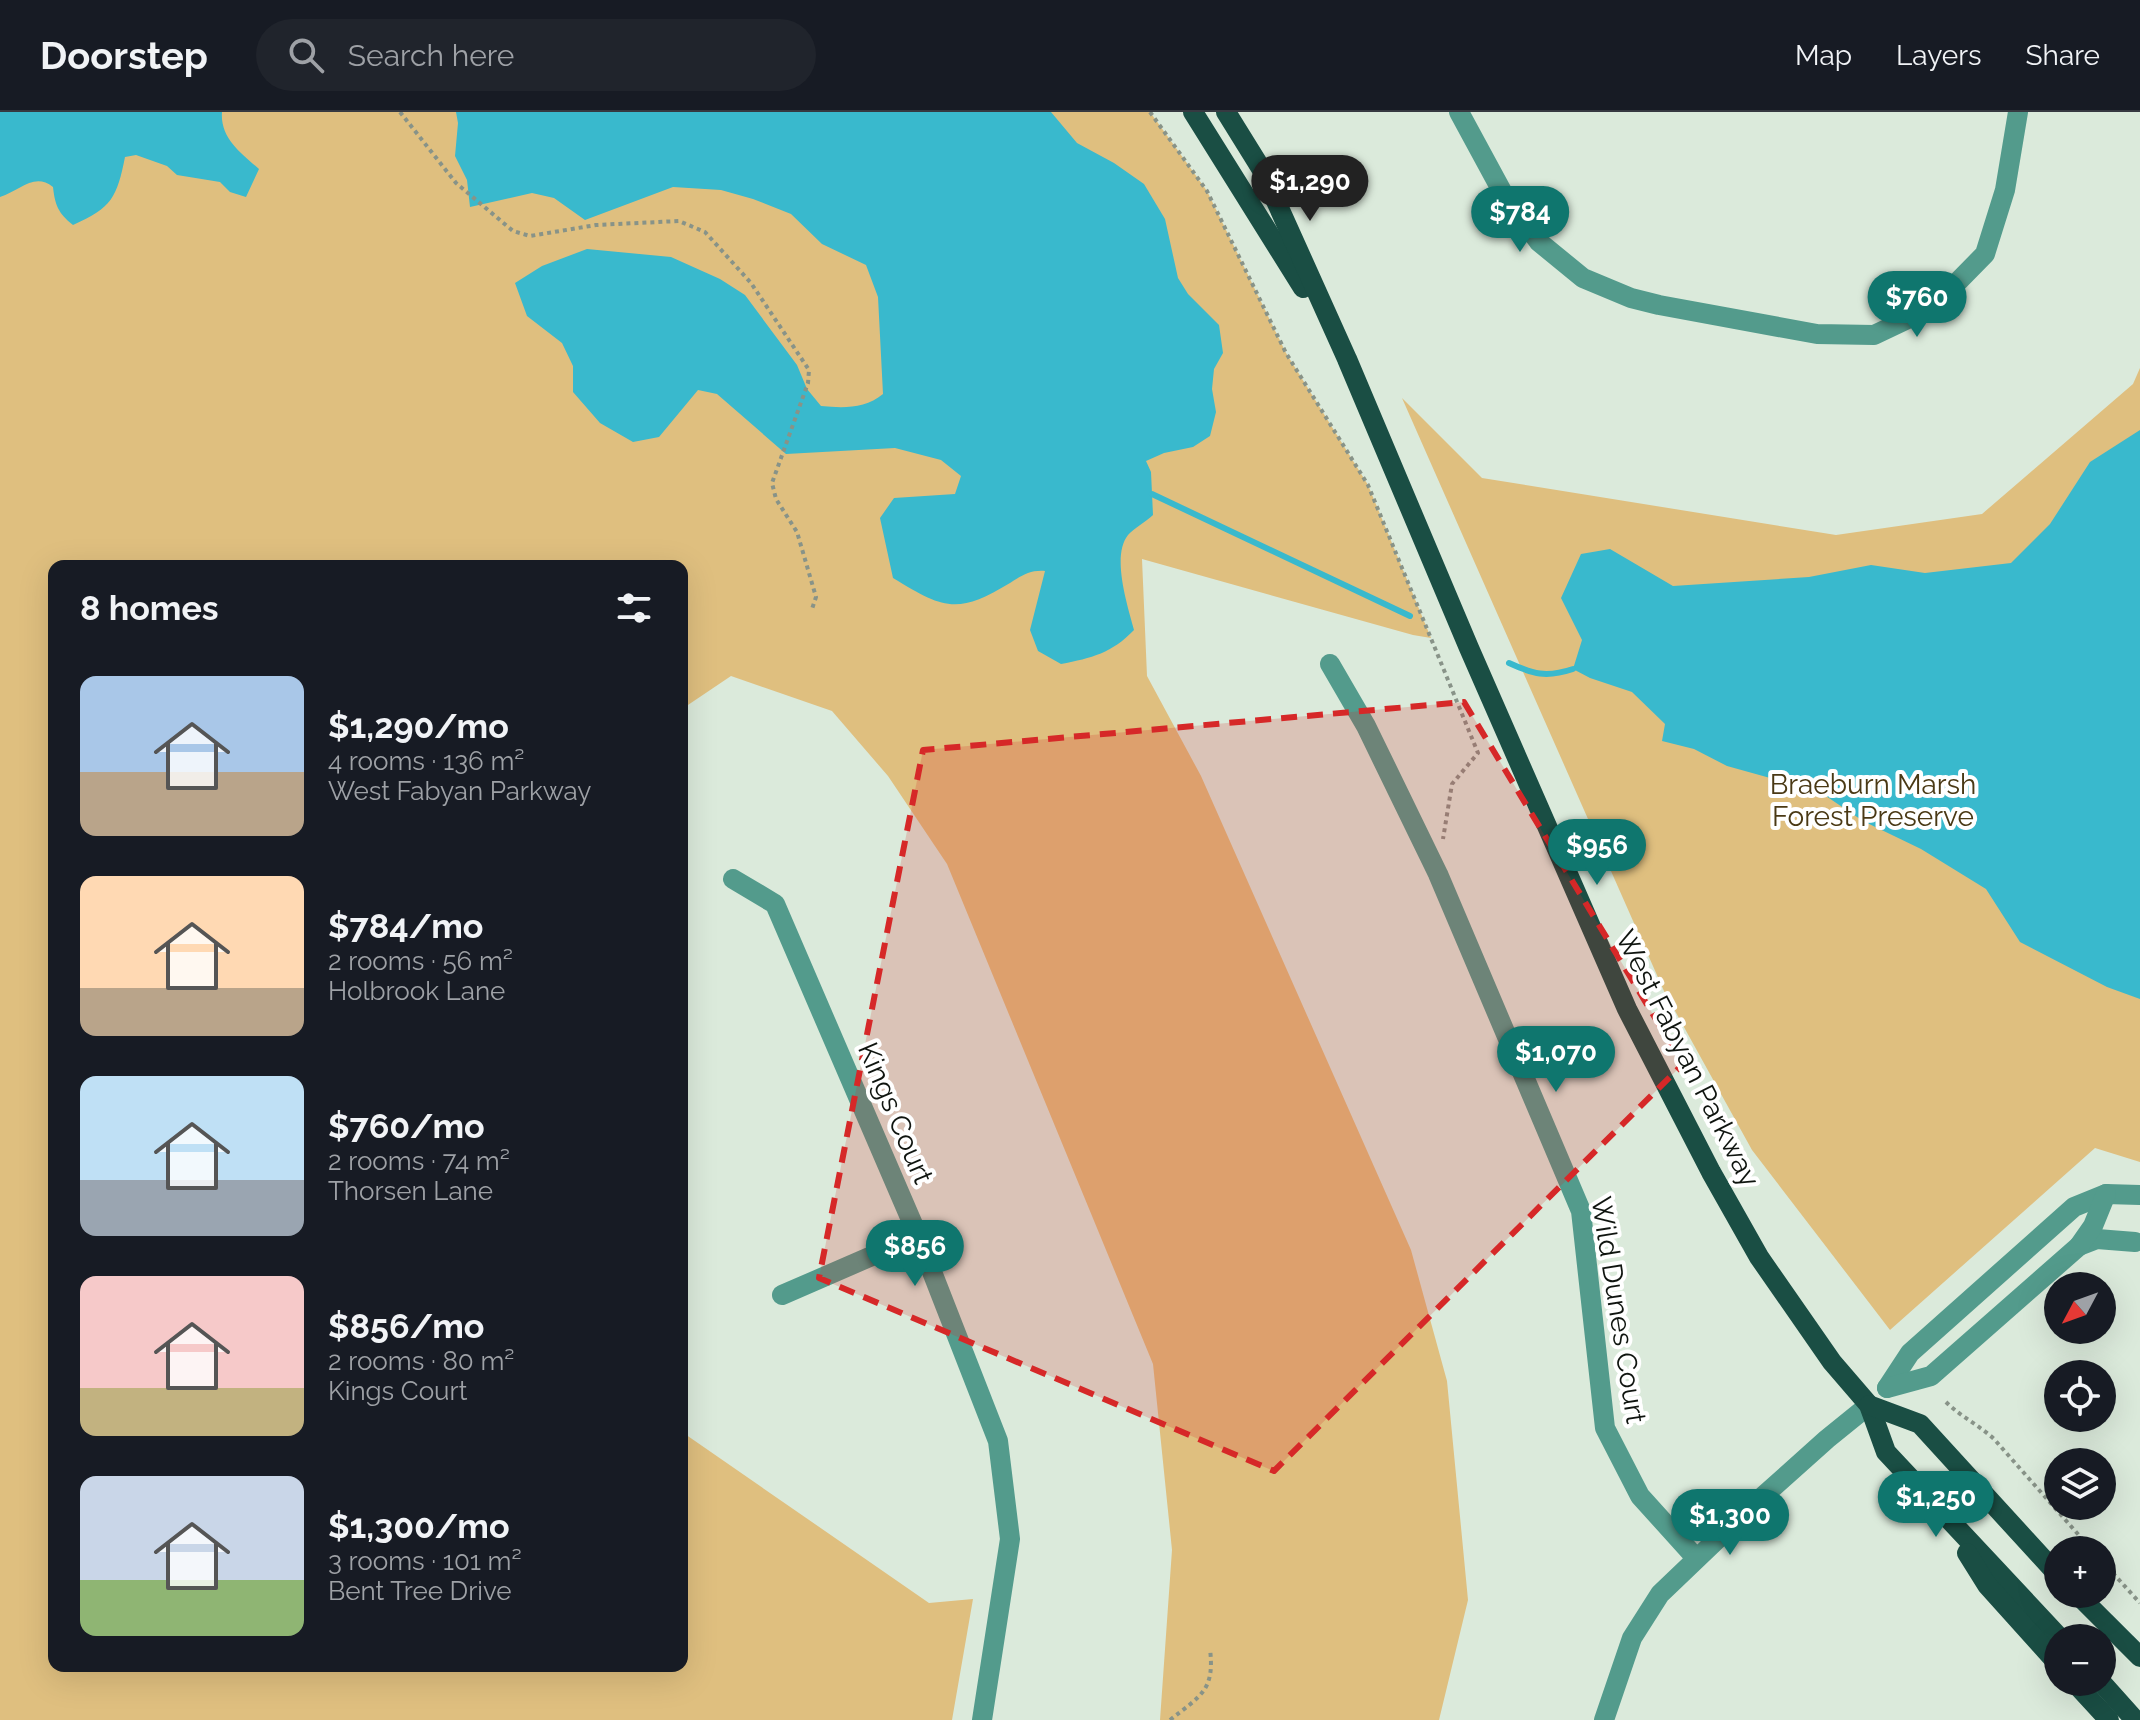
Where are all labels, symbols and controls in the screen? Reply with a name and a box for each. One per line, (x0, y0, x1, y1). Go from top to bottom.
search box (256, 19, 816, 91)
text: Doorstep (40, 33, 208, 78)
icon: search (284, 33, 328, 77)
text: Search here (348, 38, 514, 73)
text: Map (1795, 39, 1852, 72)
text: Layers (1896, 39, 1982, 72)
text: Share (2026, 39, 2100, 72)
pin: $1,290 (1245, 155, 1375, 223)
text: $1,290 (1269, 166, 1351, 196)
pin: $784 (1473, 186, 1567, 254)
text: $784 (1489, 197, 1551, 227)
pin: $760 (1870, 271, 1964, 339)
text: $760 (1886, 282, 1948, 312)
icon: filters (612, 586, 656, 630)
text: 8 homes (80, 588, 219, 628)
text: $1,290/mo (328, 706, 509, 746)
icon: home (144, 708, 240, 804)
text: 4 rooms · 136 m² (328, 746, 524, 776)
park label: Braeburn Marsh Forest Preserve (1770, 768, 1976, 833)
text: West Fabyan Parkway (328, 776, 591, 806)
pin: $956 (1550, 819, 1644, 887)
text: $956 (1566, 830, 1628, 860)
text: $784/mo (328, 906, 483, 946)
icon: home (144, 908, 240, 1004)
street label: West Fabyan Parkway (1608, 924, 1767, 1192)
text: 2 rooms · 56 m² (328, 946, 513, 976)
text: Holbrook Lane (328, 976, 505, 1006)
pin: $1,070 (1491, 1026, 1621, 1094)
text: $1,070 (1515, 1037, 1597, 1067)
street label: Kings Court (851, 1038, 940, 1189)
text: $760/mo (328, 1106, 485, 1146)
icon: home (144, 1108, 240, 1204)
text: 2 rooms · 74 m² (328, 1146, 510, 1176)
text: Thorsen Lane (328, 1176, 493, 1206)
street label: Wild Dunes Court (1584, 1194, 1653, 1427)
pin: $856 (868, 1220, 962, 1288)
text: $856 (884, 1231, 946, 1261)
north arrow (2044, 1272, 2116, 1344)
map controls (2044, 1272, 2116, 1696)
text: $856/mo (328, 1306, 484, 1346)
icon: home (144, 1308, 240, 1404)
text: 2 rooms · 80 m² (328, 1346, 514, 1376)
button: locate (2044, 1360, 2116, 1432)
text: Kings Court (328, 1376, 467, 1406)
button: layers (2044, 1448, 2116, 1520)
pin: $1,250 (1871, 1471, 2001, 1539)
text: $1,250 (1896, 1482, 1976, 1512)
pin: $1,300 (1665, 1489, 1795, 1557)
text: $1,300 (1689, 1500, 1771, 1530)
text: $1,300/mo (328, 1506, 510, 1546)
icon: home (144, 1508, 240, 1604)
button: + (2044, 1536, 2116, 1608)
text: 3 rooms · 101 m² (328, 1546, 522, 1576)
text: Bent Tree Drive (328, 1576, 512, 1606)
button: − (2044, 1624, 2116, 1696)

